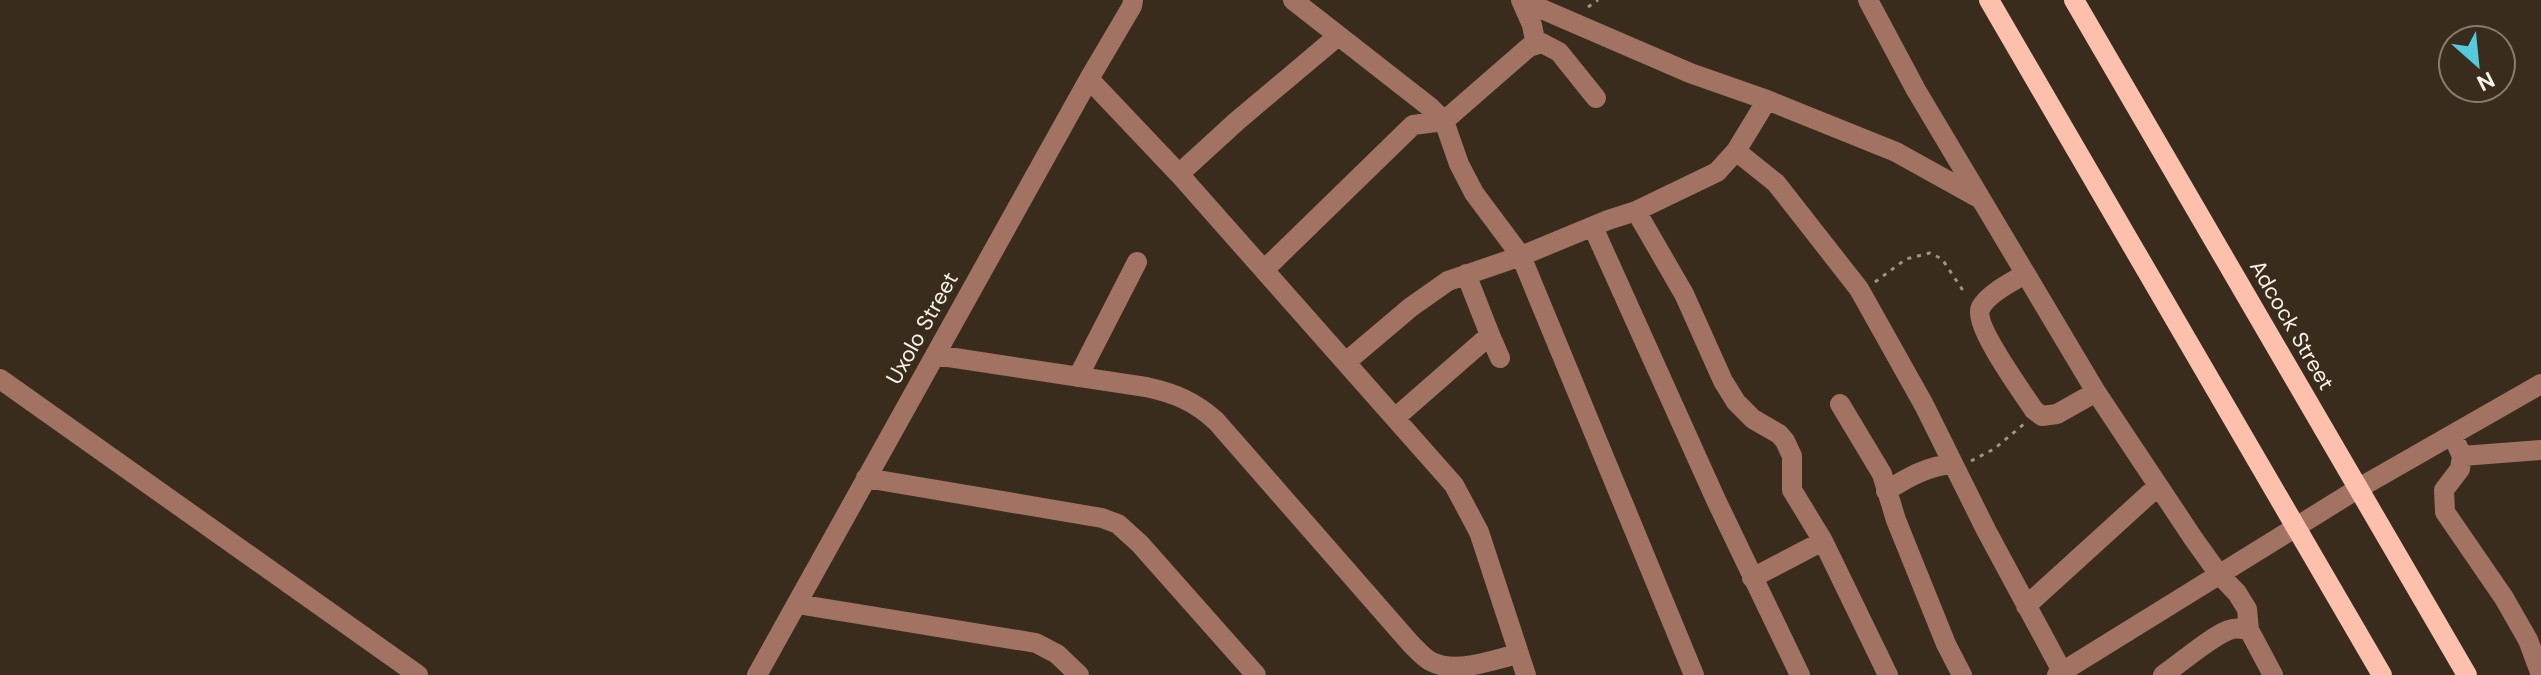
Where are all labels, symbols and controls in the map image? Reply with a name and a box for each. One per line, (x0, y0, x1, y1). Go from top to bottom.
north arrow (2437, 24, 2517, 104)
text: N (2472, 65, 2500, 98)
street label: Adcock Street (2243, 255, 2341, 395)
street label: Uxolo Street (879, 267, 965, 389)

